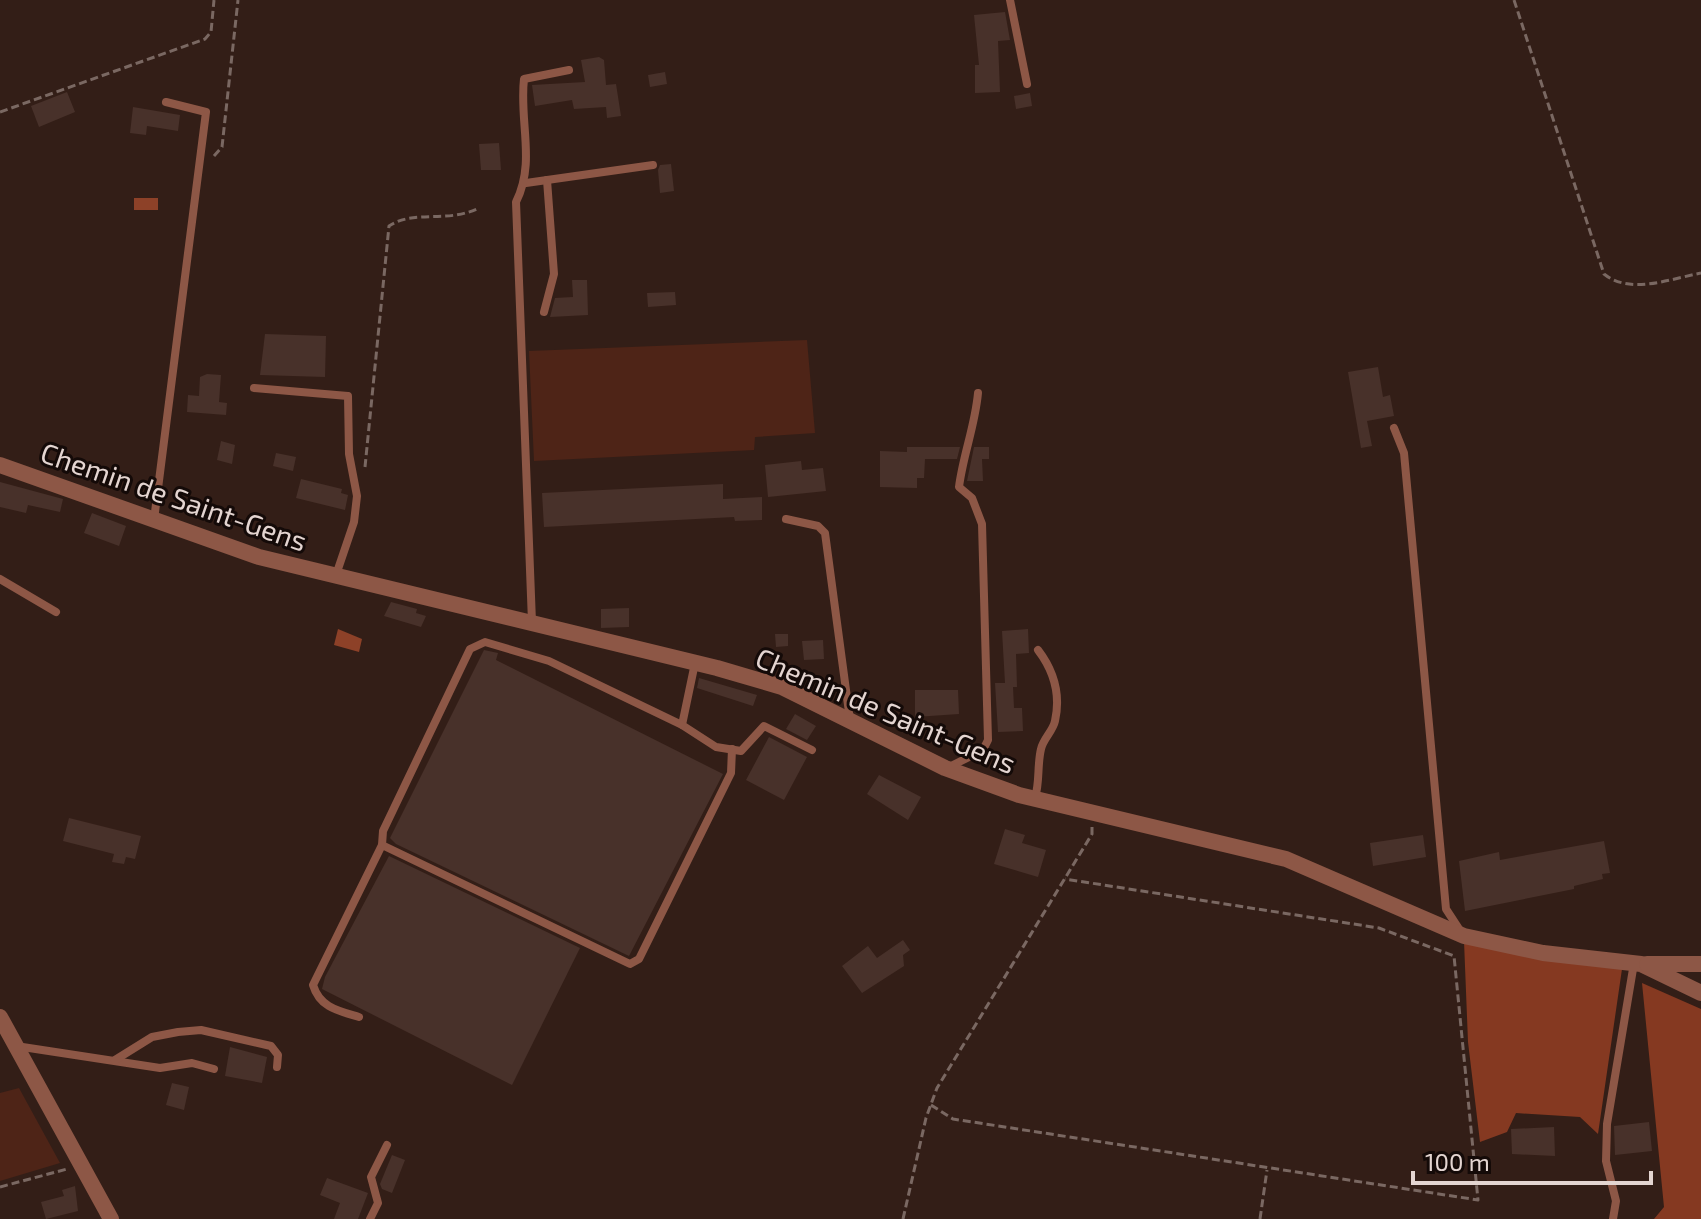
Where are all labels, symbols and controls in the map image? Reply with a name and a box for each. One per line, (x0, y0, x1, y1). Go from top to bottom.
street label: Chemin de Saint-Gens (36, 434, 312, 558)
street label: Chemin de Saint-Gens (751, 640, 1021, 780)
scale bar (1413, 1135, 1651, 1185)
text: 100 m (1425, 1147, 1490, 1176)

